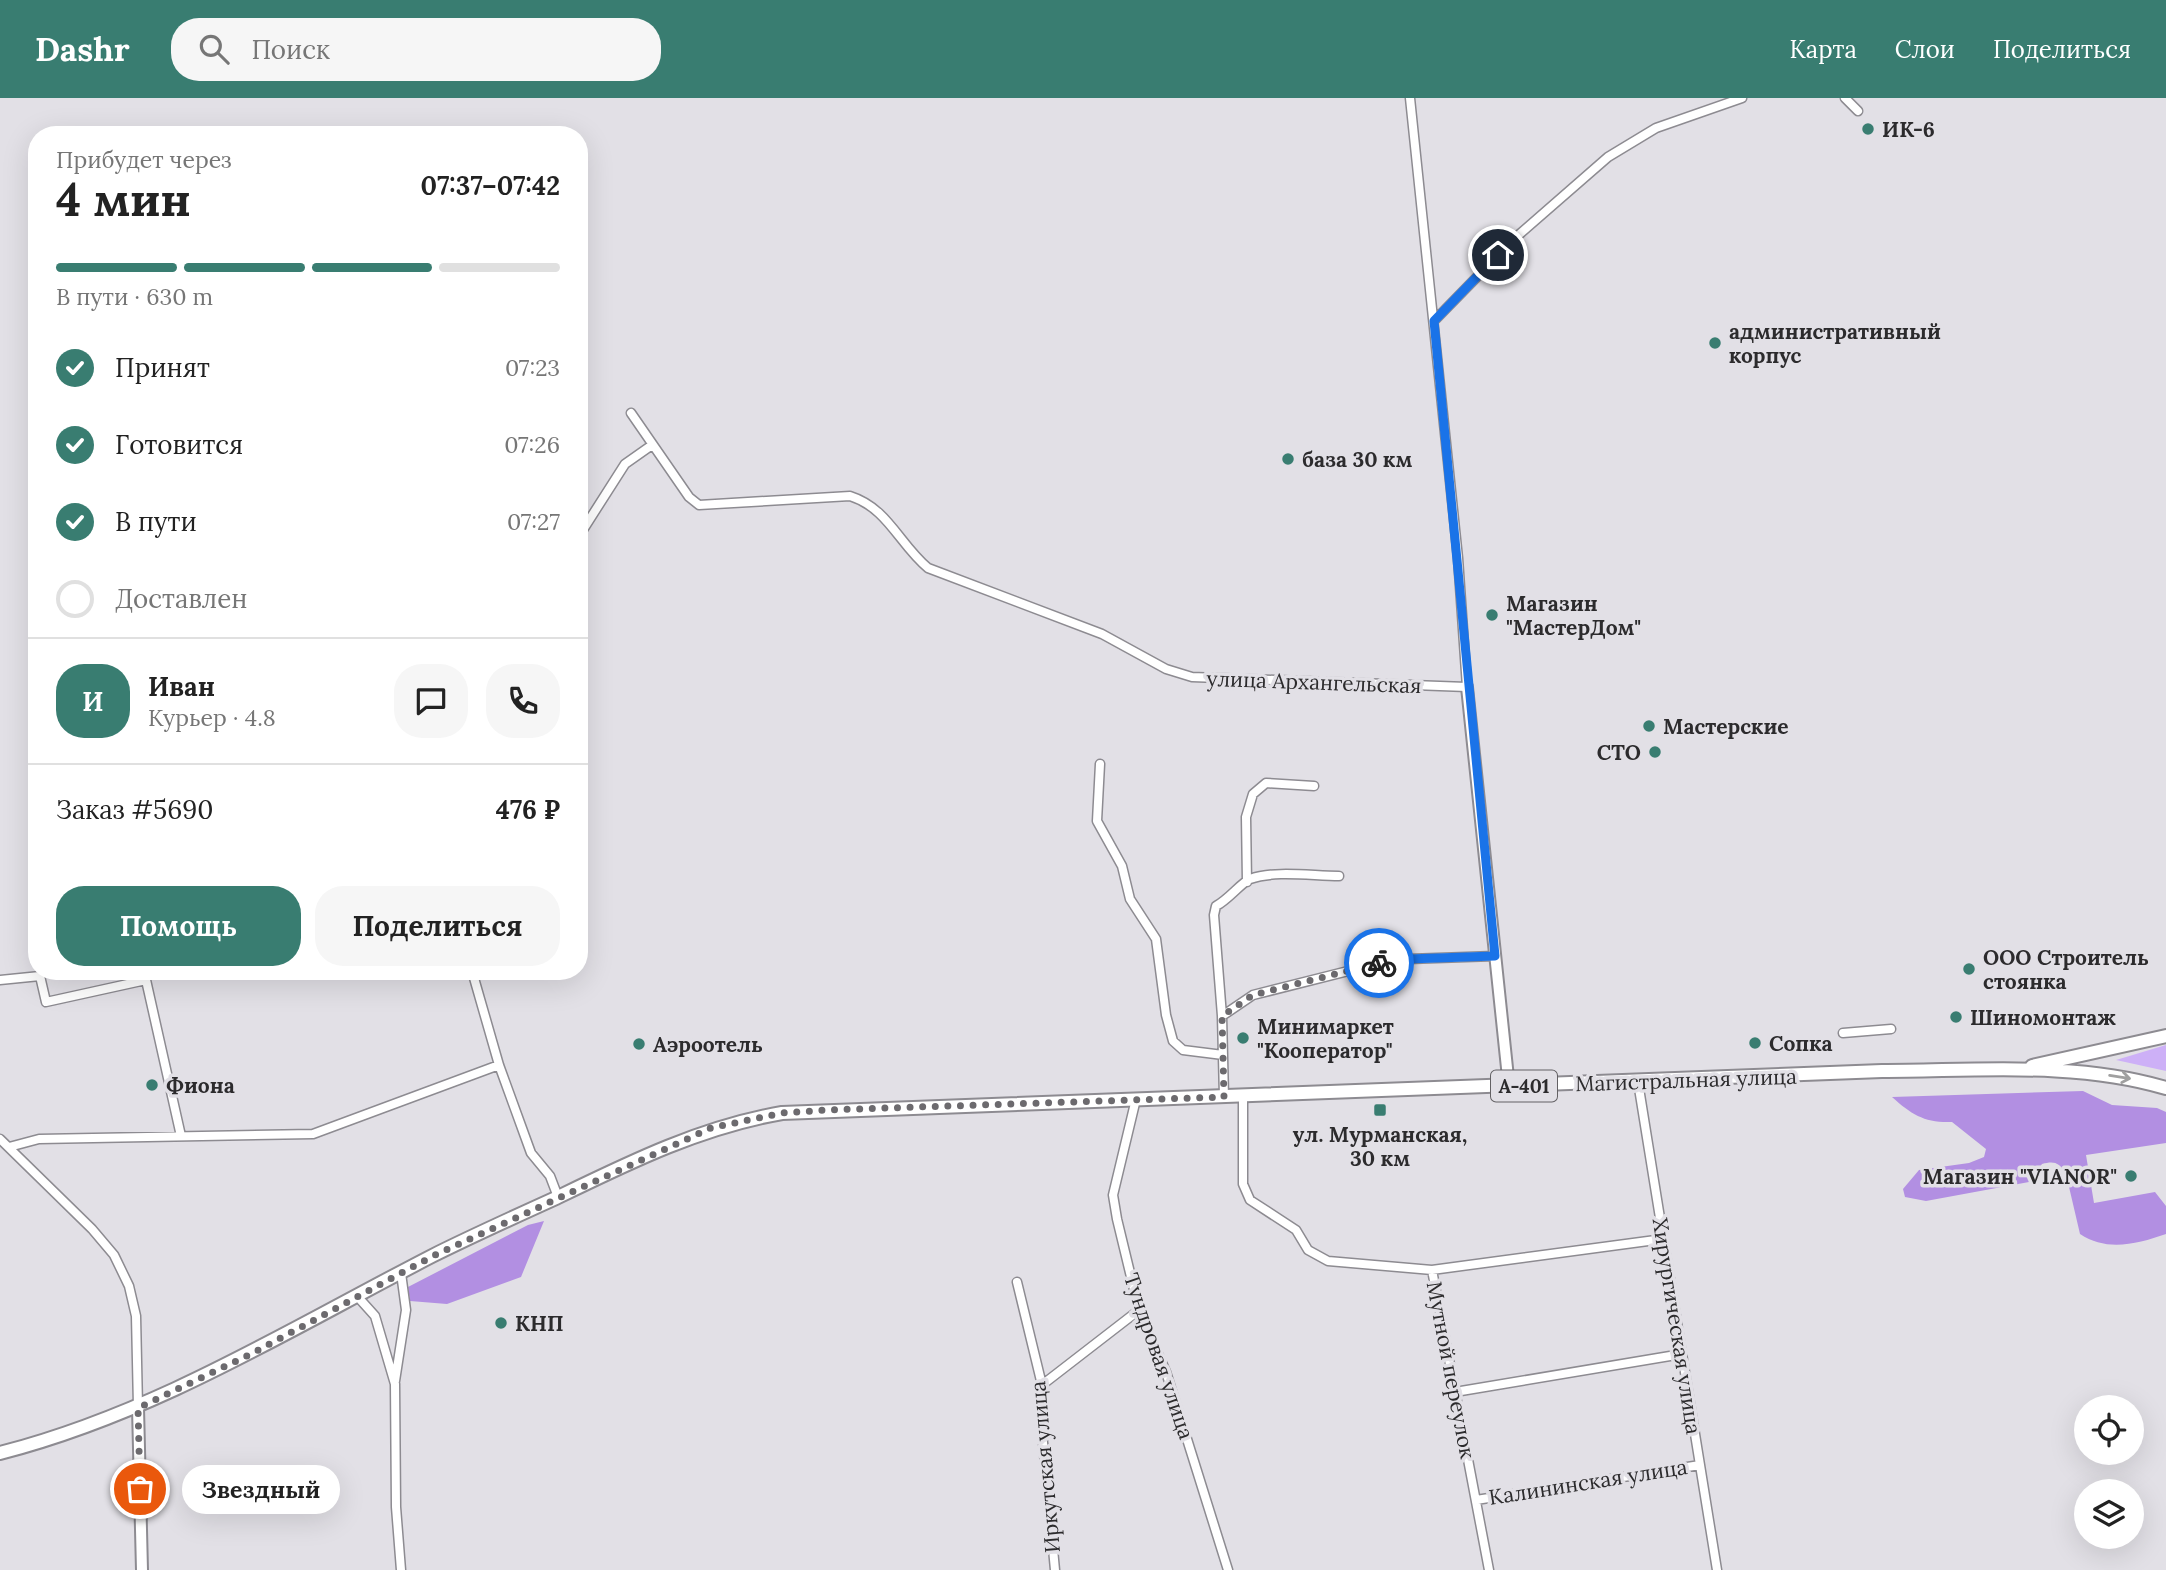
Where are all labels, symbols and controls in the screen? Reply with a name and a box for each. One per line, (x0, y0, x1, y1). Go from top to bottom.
search box (171, 18, 661, 81)
text: Dashr (35, 28, 129, 70)
icon: search (195, 30, 233, 68)
text: Поиск (251, 33, 330, 66)
text: Карта (1789, 34, 1857, 65)
text: Слои (1895, 34, 1955, 65)
text: Поделиться (1993, 34, 2131, 65)
place label: ИК-6 (1882, 116, 1935, 143)
marker: ИК-6 (1860, 121, 1876, 137)
text: Прибудет через (56, 145, 232, 174)
text: 07:37–07:42 (421, 169, 560, 202)
text: 4 мин (56, 170, 191, 229)
pin (1468, 225, 1528, 285)
icon: home (1479, 236, 1517, 274)
text: В пути · 630 m (56, 282, 213, 311)
place label: административный корпус (1729, 318, 1941, 369)
marker: административный корпус (1707, 335, 1723, 351)
icon: check (56, 349, 94, 387)
text: Принят (115, 351, 210, 384)
text: 07:23 (505, 353, 560, 382)
icon: check (56, 426, 94, 464)
text: Готовится (115, 428, 243, 461)
text: 07:26 (504, 430, 560, 459)
place label: база 30 км (1302, 446, 1413, 473)
marker: база 30 км (1280, 451, 1296, 467)
icon: check (56, 503, 94, 541)
text: В пути (115, 505, 197, 538)
text: 07:27 (507, 507, 560, 536)
text: Доставлен (115, 582, 248, 615)
place label: Магазин "МастерДом" (1506, 590, 1641, 641)
marker: Магазин "МастерДом" (1484, 607, 1500, 623)
button: chat (394, 664, 468, 738)
button: phone (486, 664, 560, 738)
street label: улица Архангельская (1206, 665, 1422, 699)
text: Иван (148, 670, 215, 703)
text: И (82, 685, 104, 718)
text: Курьер · 4.8 (148, 703, 276, 732)
place label: Мастерские (1663, 713, 1789, 740)
marker: Мастерские (1641, 718, 1657, 734)
place label: СТО (1597, 739, 1641, 766)
marker: СТО (1647, 744, 1663, 760)
text: Заказ #5690 (56, 793, 213, 826)
text: 476 ₽ (496, 793, 560, 826)
button: Помощь (56, 886, 301, 966)
button: Поделиться (315, 886, 560, 966)
courier (1344, 928, 1414, 998)
icon: bike (1360, 944, 1398, 982)
place label: ООО Строитель стоянка (1983, 944, 2149, 995)
marker: ООО Строитель стоянка (1961, 961, 1977, 977)
place label: Шиномонтаж (1970, 1004, 2116, 1031)
marker: Шиномонтаж (1948, 1009, 1964, 1025)
place label: Минимаркет "Кооператор" (1257, 1013, 1394, 1064)
marker: Минимаркет "Кооператор" (1235, 1030, 1251, 1046)
place label: Сопка (1769, 1030, 1833, 1057)
place label: Аэроотель (653, 1031, 763, 1058)
marker: Сопка (1747, 1035, 1763, 1051)
marker: Аэроотель (631, 1036, 647, 1052)
street label: Магистральная улица (1575, 1063, 1797, 1097)
road number: А-401 (1491, 1070, 1557, 1102)
one-way arrow (2108, 1071, 2131, 1084)
place label: Фиона (166, 1072, 235, 1099)
marker: Фиона (144, 1077, 160, 1093)
marker: ул. Мурманская, 30 км (1372, 1102, 1388, 1118)
place label: ул. Мурманская, 30 км (1293, 1121, 1467, 1172)
place label: Магазин "VIANOR" (1923, 1163, 2117, 1190)
marker: Магазин "VIANOR" (2123, 1168, 2139, 1184)
street label: Хирургическая улица (1647, 1216, 1707, 1436)
street label: Тундровая улица (1118, 1269, 1200, 1443)
street label: Мутной переулок (1421, 1279, 1482, 1462)
place label: КНП (515, 1310, 564, 1337)
marker: КНП (493, 1315, 509, 1331)
street label: Иркутская улица (1024, 1380, 1066, 1554)
map controls (2074, 1395, 2144, 1549)
button: locate (2074, 1395, 2144, 1465)
street label: Калининская улица (1487, 1453, 1689, 1511)
pin (110, 1459, 170, 1519)
callout: Звездный (182, 1464, 340, 1514)
icon: bag (121, 1470, 159, 1508)
text: Звездный (202, 1475, 320, 1504)
button: layers (2074, 1479, 2144, 1549)

